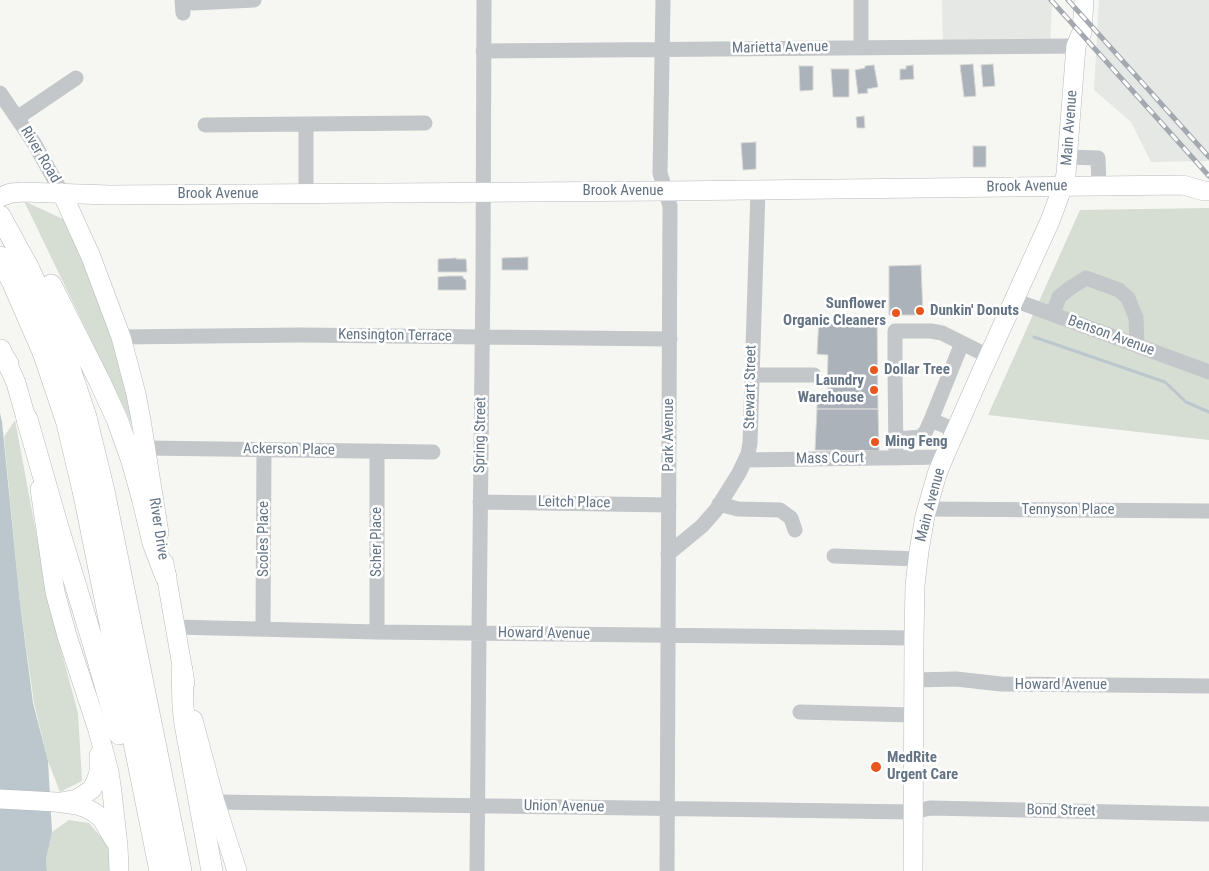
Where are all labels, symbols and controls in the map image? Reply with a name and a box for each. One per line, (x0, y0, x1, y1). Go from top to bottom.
street label: Marietta Avenue (732, 38, 828, 58)
street label: Main Avenue (1058, 90, 1082, 166)
street label: River Road (16, 123, 64, 187)
street label: Brook Avenue (986, 177, 1068, 197)
street label: Brook Avenue (582, 182, 664, 200)
street label: Brook Avenue (177, 185, 259, 203)
place label: Sunflower Organic Cleaners (783, 295, 886, 330)
place label: Dunkin' Donuts (930, 302, 1019, 320)
marker: Dunkin' Donuts (914, 305, 926, 317)
marker: Sunflower Organic Cleaners (890, 307, 902, 319)
street label: Benson Avenue (1065, 312, 1157, 360)
street label: Kensington Terrace (338, 326, 452, 346)
street label: Stewart Street (741, 345, 761, 429)
place label: Dollar Tree (884, 361, 950, 379)
marker: Dollar Tree (868, 364, 880, 376)
place label: Laundry Warehouse (798, 372, 864, 407)
marker: Laundry Warehouse (868, 384, 880, 396)
street label: Spring Street (471, 397, 491, 473)
street label: Park Avenue (660, 398, 678, 472)
place label: Ming Feng (885, 433, 948, 451)
marker: Ming Feng (869, 436, 881, 448)
street label: Ackerson Place (243, 440, 335, 460)
street label: Mass Court (796, 449, 864, 469)
street label: Main Avenue (912, 466, 950, 544)
street label: Leitch Place (538, 493, 610, 513)
street label: River Drive (144, 497, 172, 561)
street label: Scoles Place (255, 501, 273, 577)
street label: Tennyson Place (1022, 501, 1114, 519)
street label: Scher Place (368, 507, 386, 577)
street label: Howard Avenue (498, 624, 590, 644)
street label: Howard Avenue (1015, 676, 1107, 694)
place label: MedRite Urgent Care (887, 749, 958, 784)
marker: MedRite Urgent Care (869, 760, 883, 774)
street label: Union Avenue (524, 797, 604, 817)
street label: Bond Street (1026, 801, 1096, 821)

